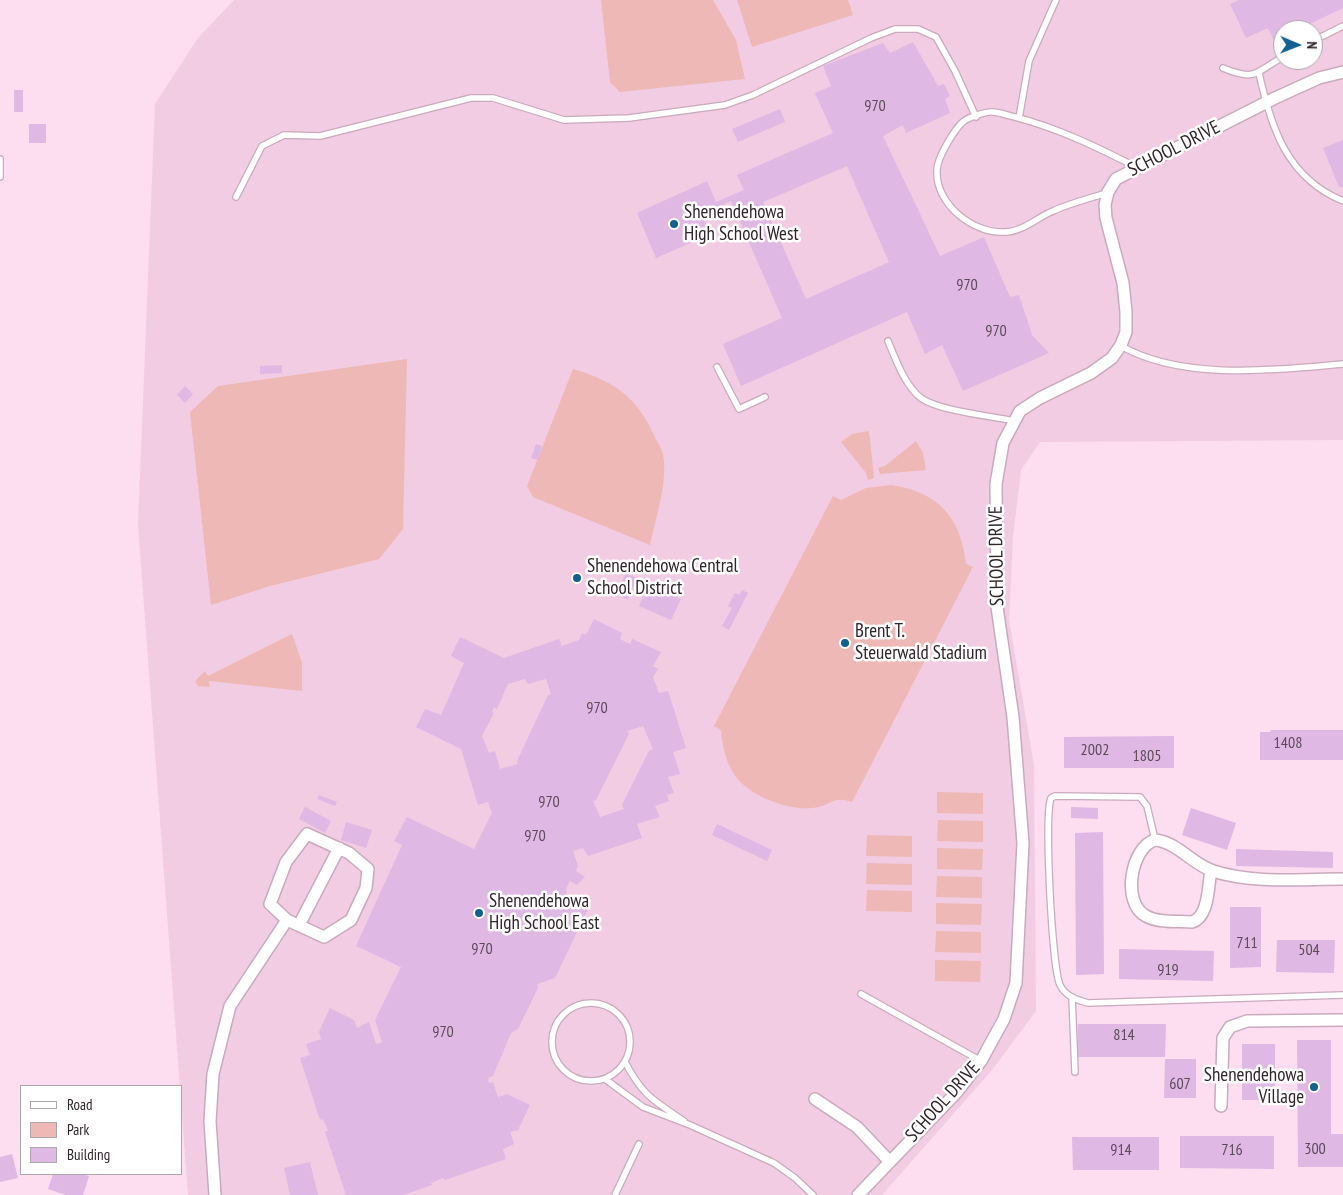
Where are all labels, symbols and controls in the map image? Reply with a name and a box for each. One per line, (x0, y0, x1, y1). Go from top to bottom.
north arrow (1273, 20, 1323, 70)
text: N (1303, 41, 1321, 49)
house number: 970 (864, 96, 886, 116)
street label: SCHOOL DRIVE (1124, 116, 1224, 182)
place label: Shenendehowa High School West (684, 202, 799, 246)
marker: Shenendehowa High School West (668, 218, 680, 230)
house number: 970 (956, 275, 978, 295)
house number: 970 (985, 321, 1007, 341)
street label: SCHOOL DRIVE (985, 506, 1009, 606)
place label: Shenendehowa Central School District (587, 556, 738, 600)
marker: Shenendehowa Central School District (571, 572, 583, 584)
place label: Brent T. Steuerwald Stadium (855, 621, 987, 665)
marker: Brent T. Steuerwald Stadium (839, 637, 851, 649)
house number: 970 (586, 698, 608, 718)
house number: 1408 (1274, 733, 1302, 753)
house number: 2002 (1081, 740, 1109, 760)
house number: 1805 (1133, 746, 1161, 766)
house number: 970 (538, 792, 560, 812)
house number: 970 (524, 826, 546, 846)
place label: Shenendehowa High School East (489, 891, 599, 935)
marker: Shenendehowa High School East (473, 907, 485, 919)
house number: 711 (1236, 933, 1258, 953)
house number: 970 (471, 939, 493, 959)
house number: 504 (1298, 940, 1320, 960)
house number: 919 (1157, 960, 1179, 980)
house number: 970 (432, 1022, 454, 1042)
house number: 814 (1113, 1025, 1135, 1045)
street label: SCHOOL DRIVE (901, 1057, 985, 1147)
place label: Shenendehowa Village (1204, 1065, 1304, 1109)
house number: 607 (1169, 1074, 1191, 1094)
marker: Shenendehowa Village (1308, 1081, 1320, 1093)
legend (20, 1085, 182, 1175)
text: Road (67, 1095, 93, 1114)
text: Park (67, 1120, 89, 1139)
house number: 300 (1304, 1139, 1326, 1159)
house number: 914 (1110, 1140, 1132, 1160)
house number: 716 (1221, 1140, 1243, 1160)
text: Building (67, 1145, 110, 1164)

